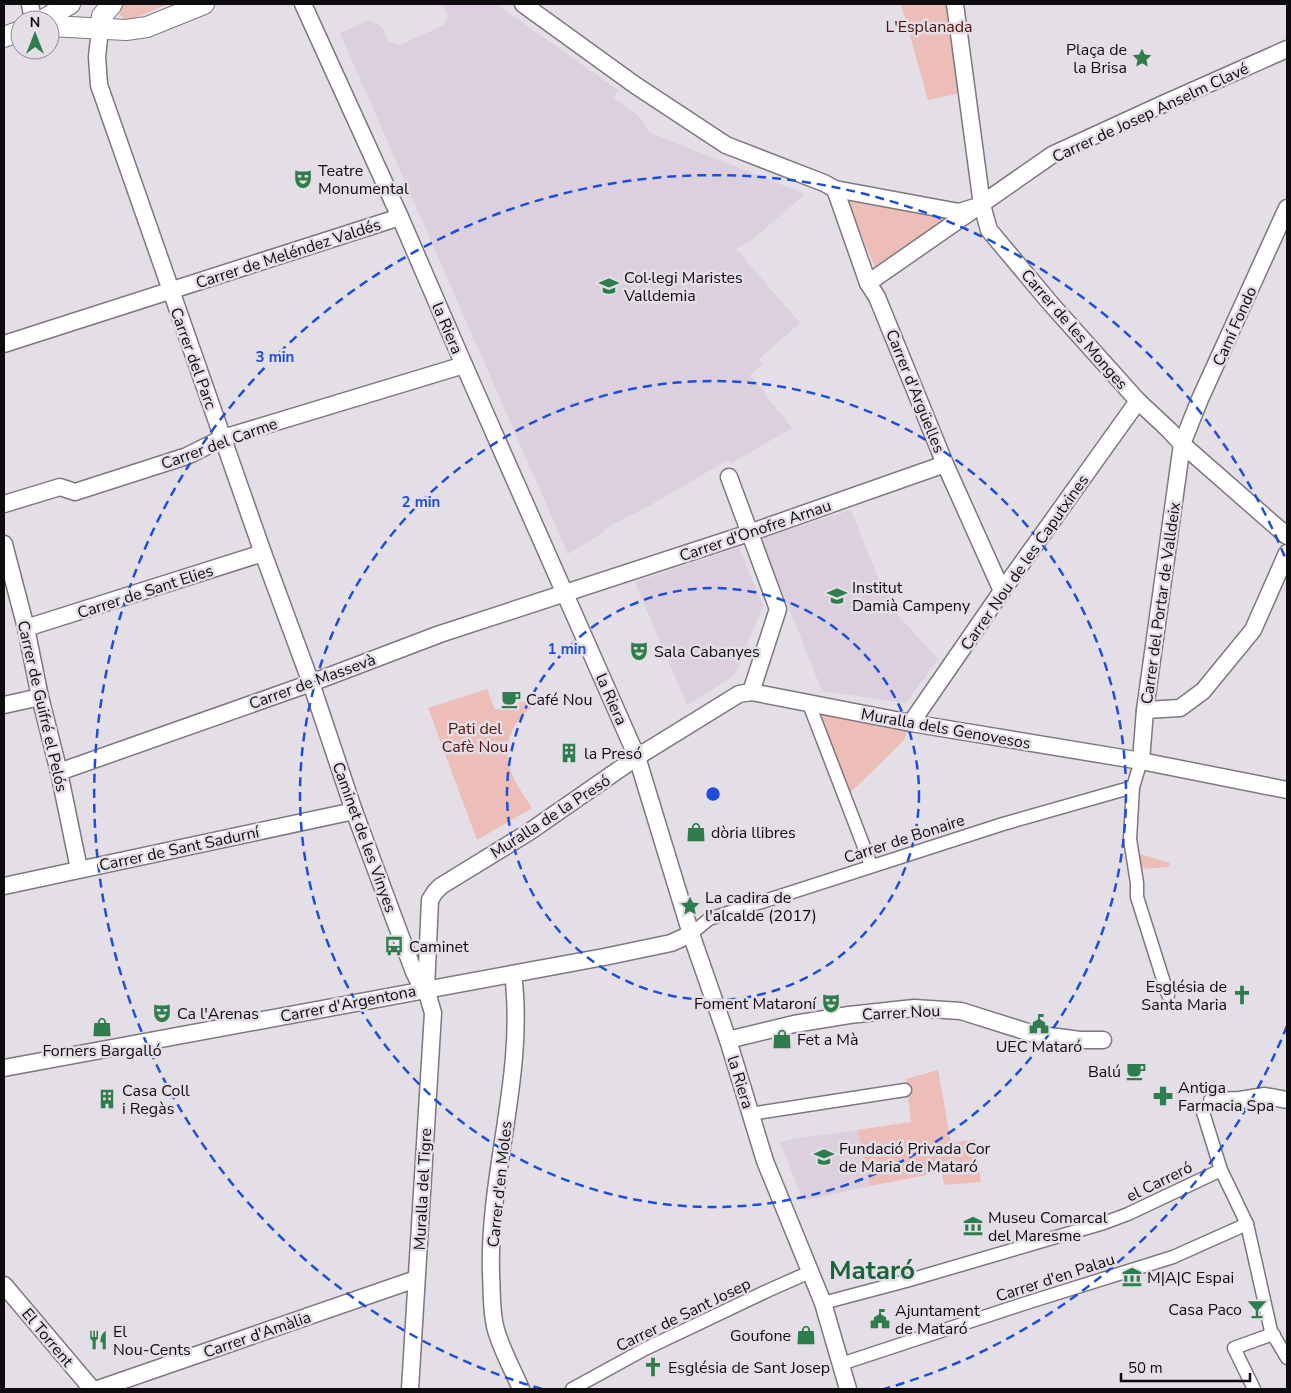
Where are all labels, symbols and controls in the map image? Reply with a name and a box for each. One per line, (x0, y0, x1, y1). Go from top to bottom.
north arrow (10, 10, 60, 60)
text: N (30, 13, 40, 32)
park label: L'Esplanada (885, 16, 973, 38)
place label: Plaça de la Brisa (1066, 39, 1127, 79)
place icon: Plaça de la Brisa (1131, 47, 1153, 69)
street label: Carrer de Josep Anselm Clavé (1049, 58, 1252, 168)
place label: Teatre Monumental (318, 160, 409, 200)
theatre icon: Teatre Monumental (292, 168, 314, 190)
street label: Carrer de Meléndez Valdés (193, 214, 384, 294)
street label: Carrer de les Monges (1016, 265, 1133, 395)
place label: Col·legi Maristes Valldemia (623, 267, 743, 307)
school or university icon: Col·legi Maristes Valldemia (598, 275, 620, 297)
street label: Camí Fondo (1208, 283, 1262, 370)
street label: la Riera (426, 299, 468, 358)
street label: Carrer del Parc (164, 304, 222, 413)
street label: Carrer d'Argüelles (880, 326, 950, 456)
text: 3 min (256, 347, 294, 367)
street label: Carrer del Carme (158, 413, 281, 475)
street label: Carrer Nou de les Caputxines (956, 470, 1094, 655)
text: 2 min (402, 492, 440, 512)
street label: Carrer d'Onofre Arnau (676, 495, 834, 567)
street label: Carrer del Portar de Valldeix (1136, 500, 1186, 706)
street label: Carrer de Sant Elies (75, 560, 216, 624)
place label: Institut Damià Campeny (852, 577, 971, 617)
school or university icon: Institut Damià Campeny (826, 585, 848, 607)
street label: Carrer de Guifré el Pelós (12, 618, 72, 794)
text: 1 min (548, 639, 586, 659)
theatre icon: Sala Cabanyes (628, 640, 650, 662)
place label: Sala Cabanyes (654, 641, 760, 663)
street label: Carrer de Massevà (246, 649, 379, 715)
street label: la Riera (590, 670, 632, 729)
cafe icon: Café Nou (500, 688, 522, 710)
place label: Café Nou (526, 689, 592, 711)
street label: Muralla dels Genovesos (859, 703, 1032, 755)
park label: Pati del Cafè Nou (442, 718, 508, 758)
building icon: la Presó (558, 742, 580, 764)
place label: la Presó (584, 743, 642, 765)
street label: Caminet de les Vinyes (327, 759, 402, 916)
street label: Muralla de la Presó (486, 770, 615, 864)
centre of rings (704, 785, 722, 803)
street label: Carrer de Bonaire (841, 809, 968, 869)
street label: Carrer de Sant Sadurní (97, 821, 262, 877)
shop icon: dòria llibres (685, 821, 707, 843)
place label: dòria llibres (711, 822, 796, 844)
place label: La cadira de l'alcalde (2017) (705, 887, 817, 927)
place icon: La cadira de l'alcalde (2017) (679, 895, 701, 917)
bus stop icon: Caminet (383, 935, 405, 957)
place label: Caminet (409, 936, 469, 958)
place label: Església de Santa Maria (1141, 976, 1227, 1016)
street label: Carrer d'Argentona (278, 980, 418, 1028)
church icon: Església de Santa Maria (1231, 984, 1253, 1006)
theatre icon: Foment Mataroní (820, 992, 842, 1014)
place label: Foment Mataroní (694, 993, 817, 1015)
street label: Carrer Nou (861, 1000, 941, 1026)
theatre icon: Ca l'Arenas (151, 1002, 173, 1024)
place label: Ca l'Arenas (177, 1003, 259, 1025)
public building icon: UEC Mataró (1028, 1013, 1050, 1035)
shop icon: Forners Bargalló (91, 1016, 113, 1038)
shop icon: Fet a Mà (771, 1028, 793, 1050)
place label: Fet a Mà (797, 1029, 858, 1051)
place label: UEC Mataró (996, 1036, 1082, 1058)
place label: Forners Bargalló (42, 1040, 162, 1062)
street label: la Riera (722, 1053, 759, 1112)
cafe icon: Balú (1125, 1060, 1147, 1082)
place label: Balú (1088, 1061, 1121, 1083)
place label: Antiga Farmacia Spa (1178, 1077, 1274, 1117)
place label: Casa Coll i Regàs (122, 1080, 190, 1120)
pharmacy icon: Antiga Farmacia Spa (1152, 1085, 1174, 1107)
building icon: Casa Coll i Regàs (96, 1088, 118, 1110)
street label: Carrer d'en Moles (482, 1120, 518, 1248)
street label: Muralla del Tigre (409, 1127, 437, 1251)
place label: Fundació Privada Cor de Maria de Mataró (839, 1138, 991, 1178)
school or university icon: Fundació Privada Cor de Maria de Mataró (813, 1146, 835, 1168)
street label: el Carreró (1123, 1156, 1196, 1207)
place label: Museu Comarcal del Maresme (988, 1207, 1108, 1247)
museum icon: Museu Comarcal del Maresme (962, 1215, 984, 1237)
street label: Carrer d'en Palau (993, 1248, 1118, 1308)
district label: Mataró (829, 1253, 915, 1288)
museum icon: M|A|C Espai (1121, 1266, 1143, 1288)
place label: M|A|C Espai (1147, 1267, 1234, 1289)
street label: Carrer de Sant Josep (612, 1273, 754, 1357)
bar icon: Casa Paco (1246, 1298, 1268, 1320)
place label: Casa Paco (1168, 1299, 1242, 1321)
place label: Ajuntament de Mataró (895, 1300, 980, 1340)
street label: El Torrent (16, 1304, 78, 1372)
street label: Carrer d'Amàlia (201, 1306, 314, 1364)
public building icon: Ajuntament de Mataró (869, 1308, 891, 1330)
place label: El Nou-Cents (113, 1321, 191, 1361)
shop icon: Goufone (795, 1324, 817, 1346)
place label: Goufone (730, 1325, 791, 1347)
restaurant icon: El Nou-Cents (87, 1329, 109, 1351)
scale bar (1121, 1350, 1250, 1382)
church icon: Església de Sant Josep (642, 1356, 664, 1378)
place label: Església de Sant Josep (668, 1357, 830, 1379)
text: 50 m (1128, 1358, 1163, 1378)

